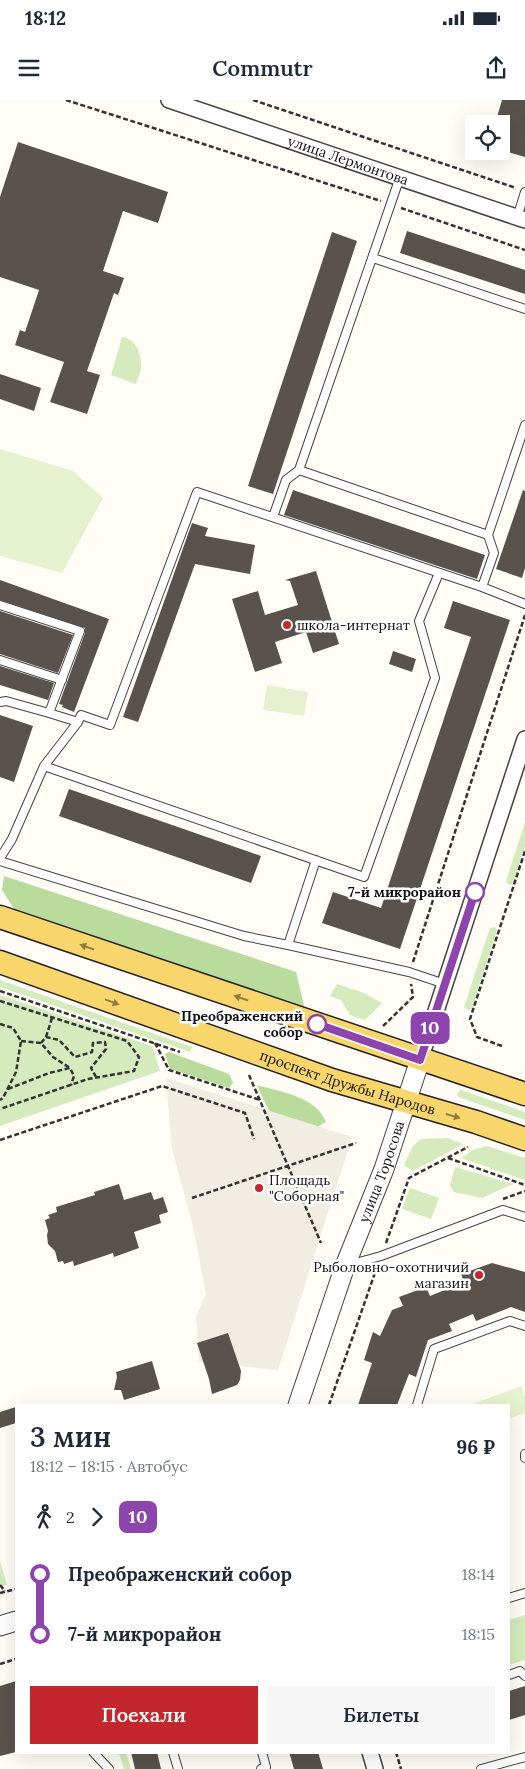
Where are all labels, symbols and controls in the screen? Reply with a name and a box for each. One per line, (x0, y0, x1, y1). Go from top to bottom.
text: 18:12 (25, 6, 66, 30)
icon: menu (15, 54, 43, 82)
text: Commutr (212, 54, 313, 82)
icon: share (482, 54, 510, 82)
map controls (465, 115, 510, 160)
button: locate (465, 115, 510, 160)
street label: улица Лермонтова (285, 132, 411, 189)
place label: школа-интернат (297, 616, 410, 634)
marker: школа-интернат (281, 619, 293, 631)
marker: 7-й микрорайон (465, 882, 485, 902)
place label: 7-й микрорайон (348, 883, 461, 901)
one-way arrow (80, 942, 95, 950)
one-way arrow (234, 994, 249, 1001)
one-way arrow (105, 998, 120, 1006)
place label: Преображенский собор (181, 1007, 303, 1041)
line badge: 10 (408, 1012, 452, 1044)
marker: Преображенский собор (307, 1014, 327, 1034)
text: 10 (421, 1016, 439, 1039)
street label: проспект Дружбы Народов (257, 1046, 438, 1119)
one-way arrow (446, 1112, 461, 1120)
street label: улица Торосова (354, 1118, 408, 1225)
place label: Площадь "Соборная" (269, 1171, 344, 1205)
marker: Площадь "Соборная" (253, 1182, 265, 1194)
place label: Рыболовно-охотничий магазин (313, 1258, 469, 1292)
marker: Рыболовно-охотничий магазин (473, 1269, 485, 1281)
text: 3 мин (30, 1419, 111, 1455)
text: 96 ₽ (456, 1435, 495, 1459)
text: 18:12 – 18:15 · Автобус (30, 1456, 188, 1476)
icon: walk (30, 1503, 58, 1531)
icon: forward (83, 1503, 111, 1531)
text: 10 (129, 1505, 147, 1528)
text: 2 (66, 1507, 75, 1527)
text: Преображенский собор (68, 1562, 292, 1586)
text: 18:14 (462, 1564, 495, 1584)
text: 7-й микрорайон (68, 1622, 221, 1646)
text: 18:15 (462, 1624, 495, 1644)
button: Поехали (30, 1686, 258, 1744)
button: Билеты (268, 1686, 495, 1744)

